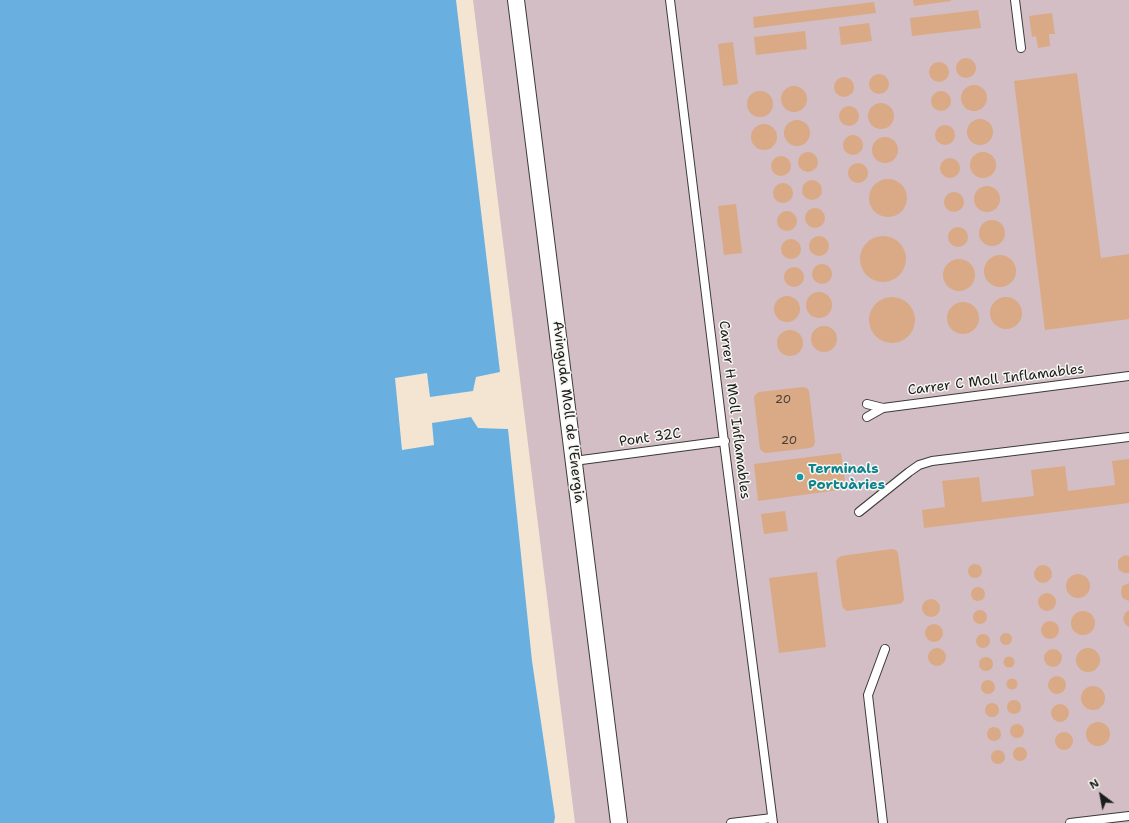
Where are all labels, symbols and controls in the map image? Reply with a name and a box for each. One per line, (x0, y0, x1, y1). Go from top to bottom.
street label: Avinguda Moll de l'Energia (549, 320, 587, 504)
street label: Carrer H Moll Inflamables (715, 320, 753, 500)
street label: Carrer C Moll Inflamables (907, 361, 1085, 399)
house number: 20 (775, 393, 791, 407)
street label: Pont 32C (618, 425, 682, 451)
house number: 20 (781, 434, 797, 448)
place label: Terminals Portuàries (808, 461, 885, 494)
marker: Terminals Portuàries (795, 472, 805, 482)
north arrow (1081, 775, 1121, 815)
text: N (1087, 776, 1102, 793)

